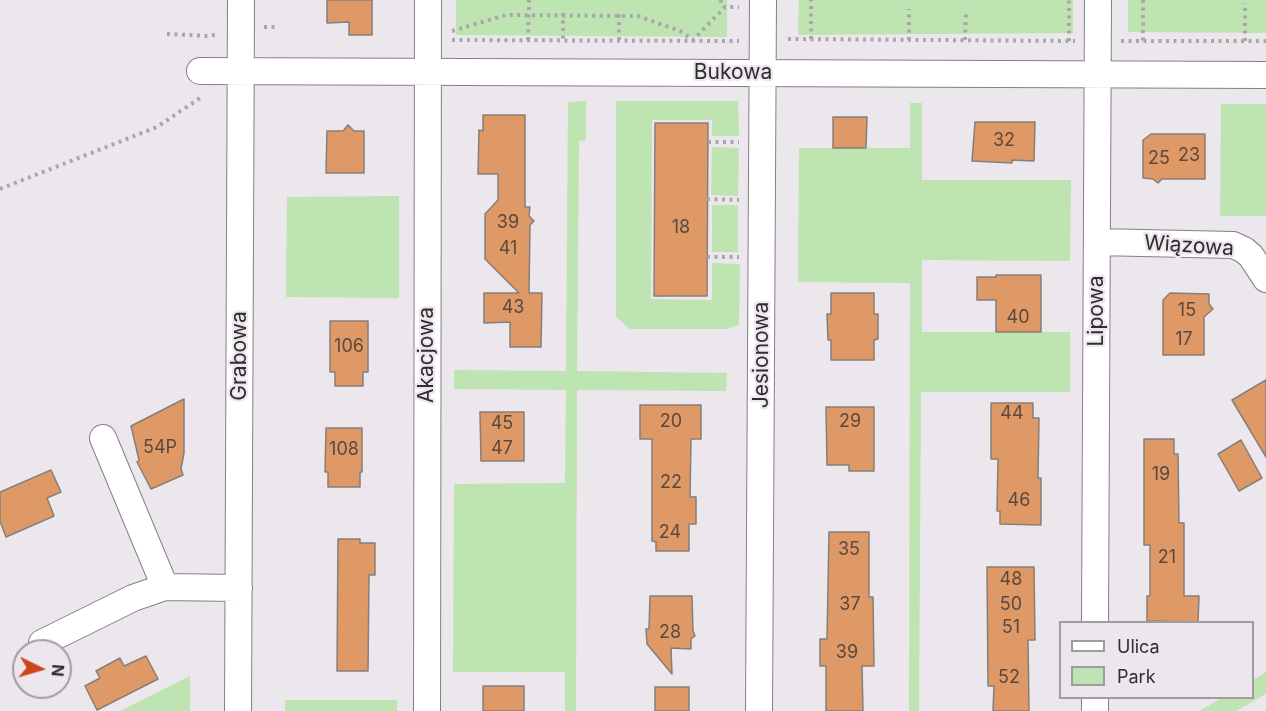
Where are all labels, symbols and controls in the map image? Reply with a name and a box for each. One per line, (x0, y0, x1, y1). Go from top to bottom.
street label: Bukowa (694, 60, 772, 86)
house number: 32 (993, 130, 1015, 152)
house number: 23 (1178, 145, 1200, 167)
house number: 25 (1148, 148, 1170, 170)
house number: 39 (497, 212, 519, 234)
house number: 18 (672, 217, 690, 239)
street label: Wiązowa (1143, 230, 1235, 262)
house number: 41 (499, 238, 517, 260)
street label: Lipowa (1084, 275, 1110, 347)
house number: 43 (502, 297, 524, 319)
house number: 15 (1178, 300, 1196, 322)
street label: Jesionowa (749, 302, 775, 408)
street label: Akacjowa (414, 307, 440, 403)
house number: 40 (1007, 307, 1029, 329)
street label: Grabowa (227, 311, 253, 401)
house number: 17 (1175, 329, 1193, 351)
house number: 106 (334, 336, 364, 358)
house number: 44 (1000, 403, 1024, 425)
house number: 20 (660, 411, 682, 433)
house number: 29 (839, 411, 861, 433)
house number: 45 (491, 413, 513, 435)
house number: 54P (143, 437, 177, 459)
house number: 47 (491, 438, 513, 460)
house number: 108 (329, 439, 359, 461)
house number: 19 (1152, 464, 1170, 486)
house number: 22 (660, 472, 682, 494)
house number: 46 (1008, 490, 1030, 512)
house number: 24 (659, 522, 681, 544)
house number: 35 (838, 539, 860, 561)
house number: 21 (1158, 547, 1176, 569)
house number: 48 (1000, 569, 1022, 591)
house number: 37 (839, 594, 861, 616)
house number: 50 (1000, 594, 1022, 616)
house number: 51 (1002, 617, 1020, 639)
legend (1059, 621, 1254, 699)
house number: 28 (659, 622, 681, 644)
text: Ulica (1117, 636, 1160, 657)
north arrow (12, 639, 72, 699)
house number: 39 (836, 642, 858, 664)
text: N (47, 663, 68, 677)
text: Park (1117, 666, 1156, 687)
house number: 52 (998, 667, 1020, 689)

